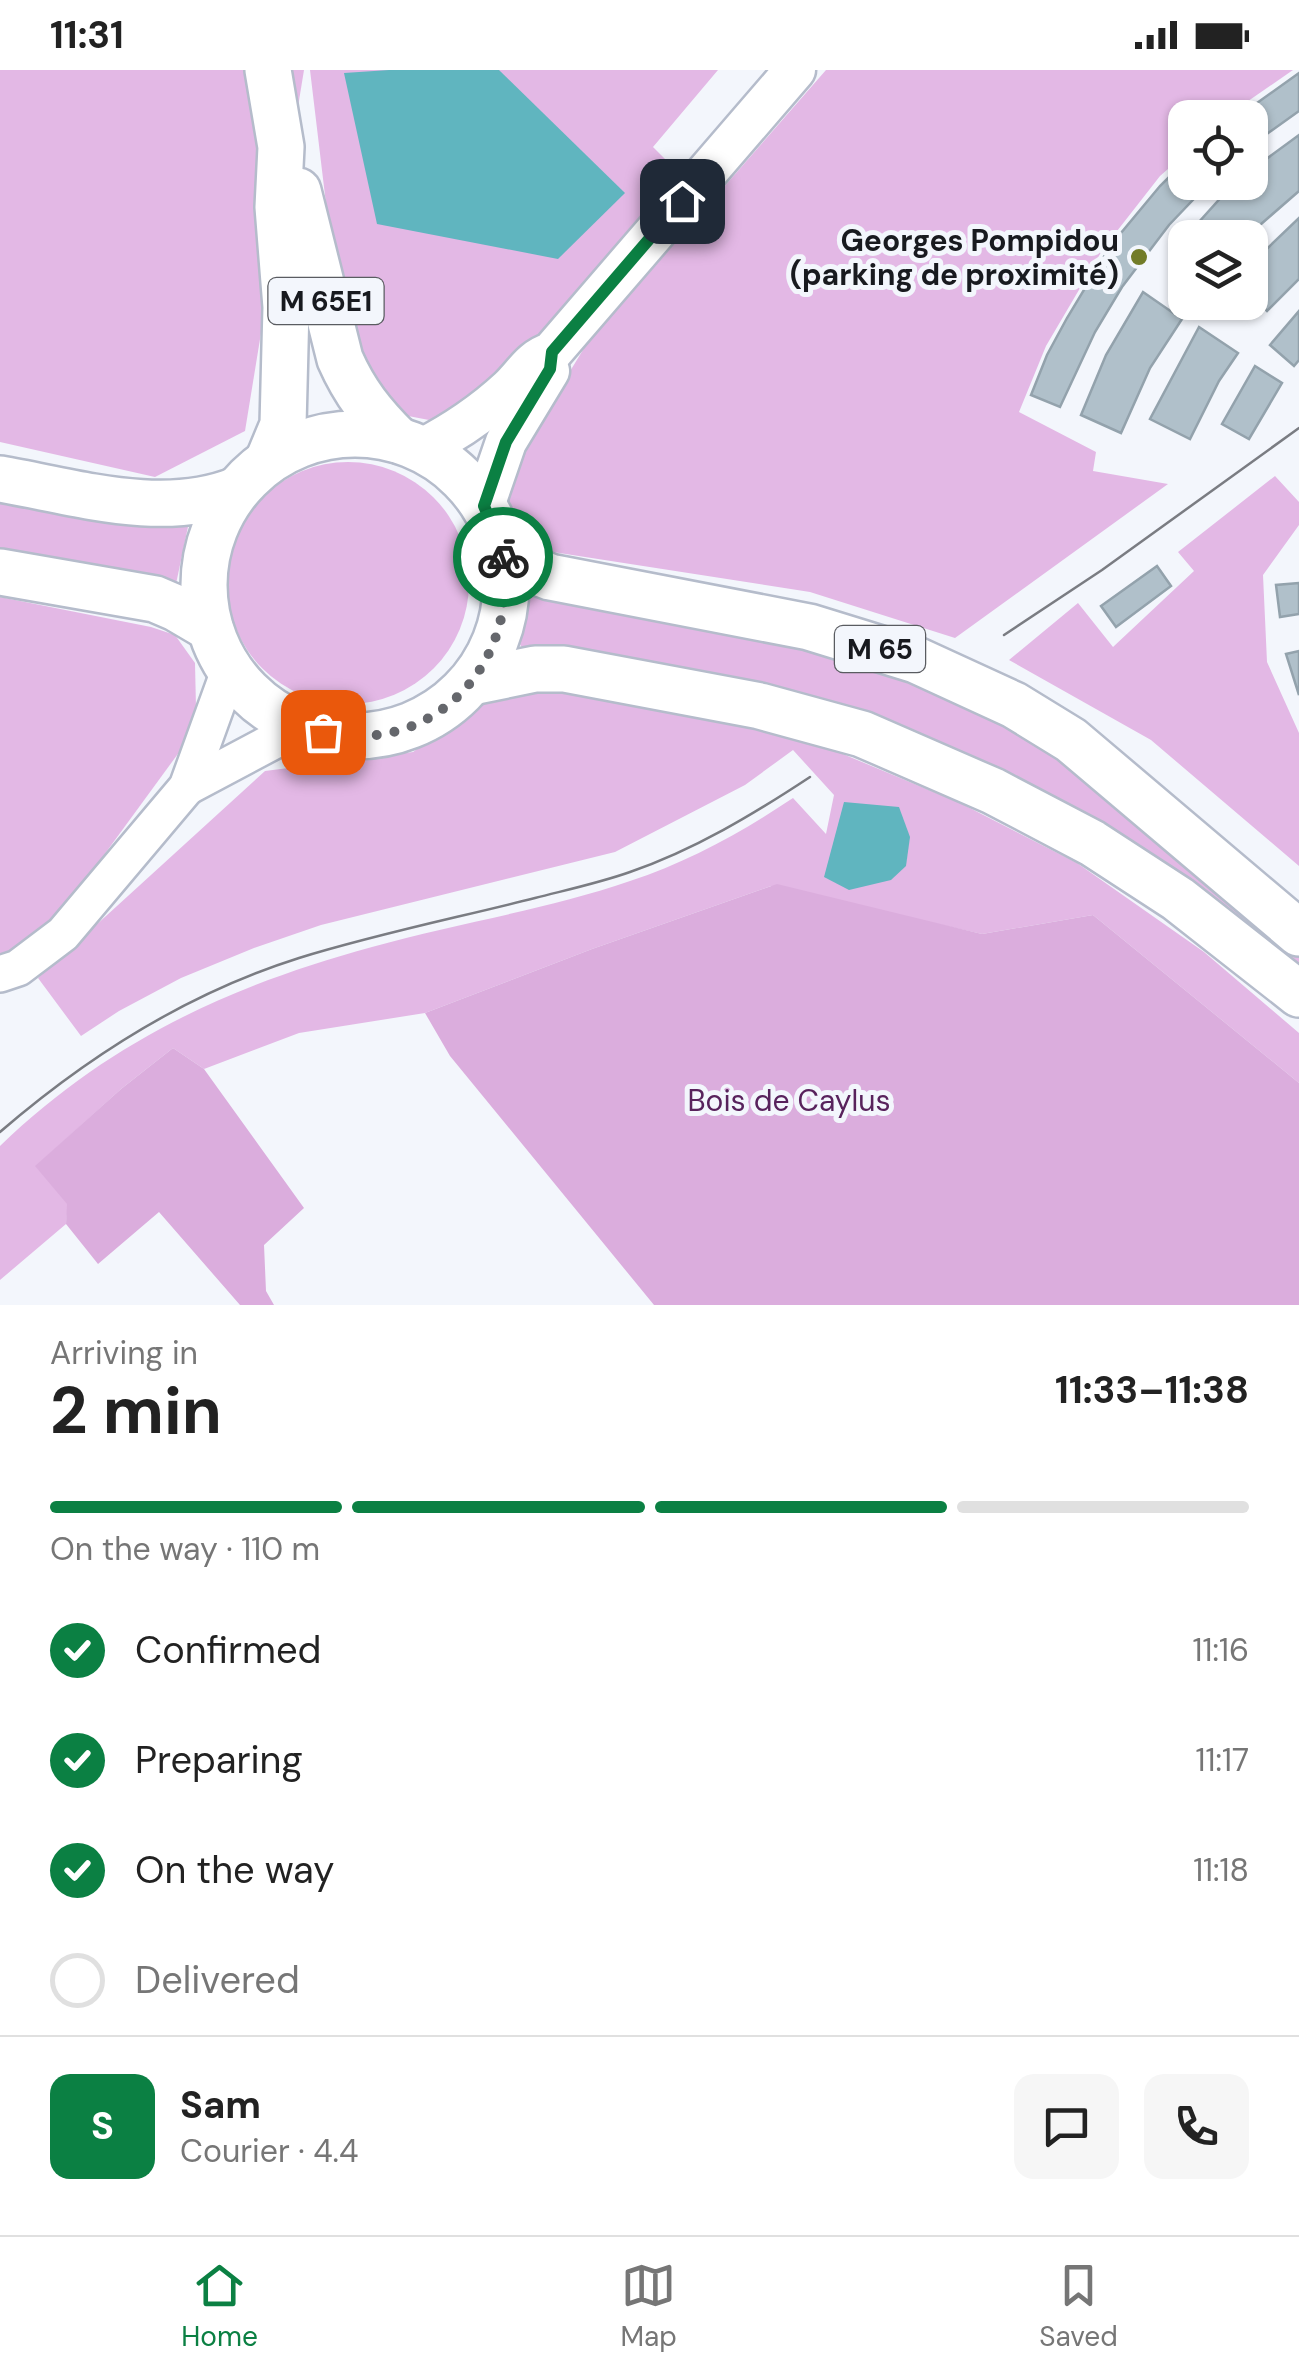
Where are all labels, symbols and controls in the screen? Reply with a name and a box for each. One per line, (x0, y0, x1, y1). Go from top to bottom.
text: 11:31 (50, 10, 124, 60)
map controls (1168, 100, 1268, 320)
button: locate (1168, 100, 1268, 200)
pin (640, 159, 725, 244)
icon: home (655, 174, 710, 229)
button: layers (1168, 220, 1268, 320)
place label: Georges Pompidou (parking de proximité) (790, 221, 1119, 294)
marker: Georges Pompidou (parking de proximité) (1128, 246, 1150, 268)
road number: M 65E1 (268, 278, 384, 324)
courier (453, 507, 553, 607)
icon: bike (476, 530, 531, 585)
road number: M 65 (835, 626, 925, 672)
pin (281, 690, 366, 775)
icon: bag (296, 705, 351, 760)
park label: Bois de Caylus (688, 1081, 890, 1120)
text: Arriving in (50, 1332, 198, 1374)
text: 11:33–11:38 (1055, 1365, 1249, 1415)
text: 2 min (50, 1369, 222, 1453)
text: On the way · 110 m (50, 1528, 320, 1570)
icon: check (50, 1623, 105, 1678)
text: Confirmed (135, 1625, 321, 1675)
text: 11:16 (1192, 1629, 1249, 1671)
icon: check (50, 1733, 105, 1788)
text: Preparing (135, 1735, 303, 1785)
text: 11:17 (1195, 1739, 1249, 1781)
icon: check (50, 1843, 105, 1898)
text: On the way (135, 1845, 334, 1895)
text: 11:18 (1193, 1849, 1249, 1891)
text: Delivered (135, 1955, 300, 2005)
button: chat (1014, 2074, 1119, 2179)
button: phone (1144, 2074, 1249, 2179)
text: Sam (180, 2080, 261, 2130)
text: S (91, 2101, 114, 2151)
text: Courier · 4.4 (180, 2130, 358, 2172)
tab: Home (181, 2258, 258, 2355)
tab: Map (620, 2258, 677, 2355)
tab: Saved (1039, 2258, 1118, 2355)

